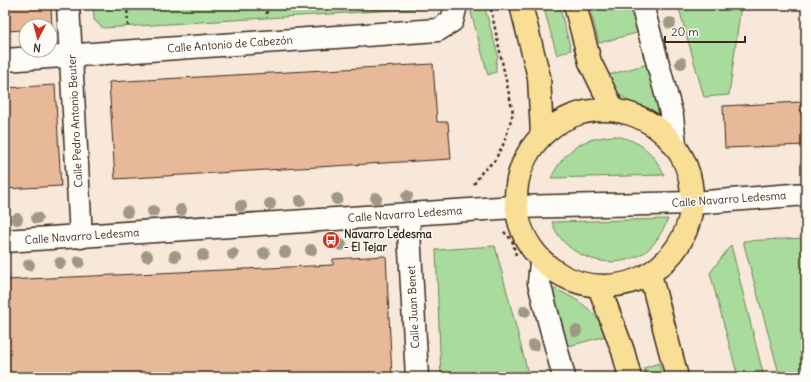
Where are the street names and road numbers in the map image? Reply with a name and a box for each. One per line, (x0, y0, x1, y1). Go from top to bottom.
street label: Calle Antonio de Cabezón (167, 33, 293, 55)
street label: Calle Pedro Antonio Beuter (65, 54, 85, 188)
street label: Calle Navarro Ledesma (671, 188, 787, 210)
street label: Calle Navarro Ledesma (347, 203, 463, 225)
street label: Calle Navarro Ledesma (24, 225, 140, 247)
street label: Calle Juan Benet (404, 265, 422, 349)

